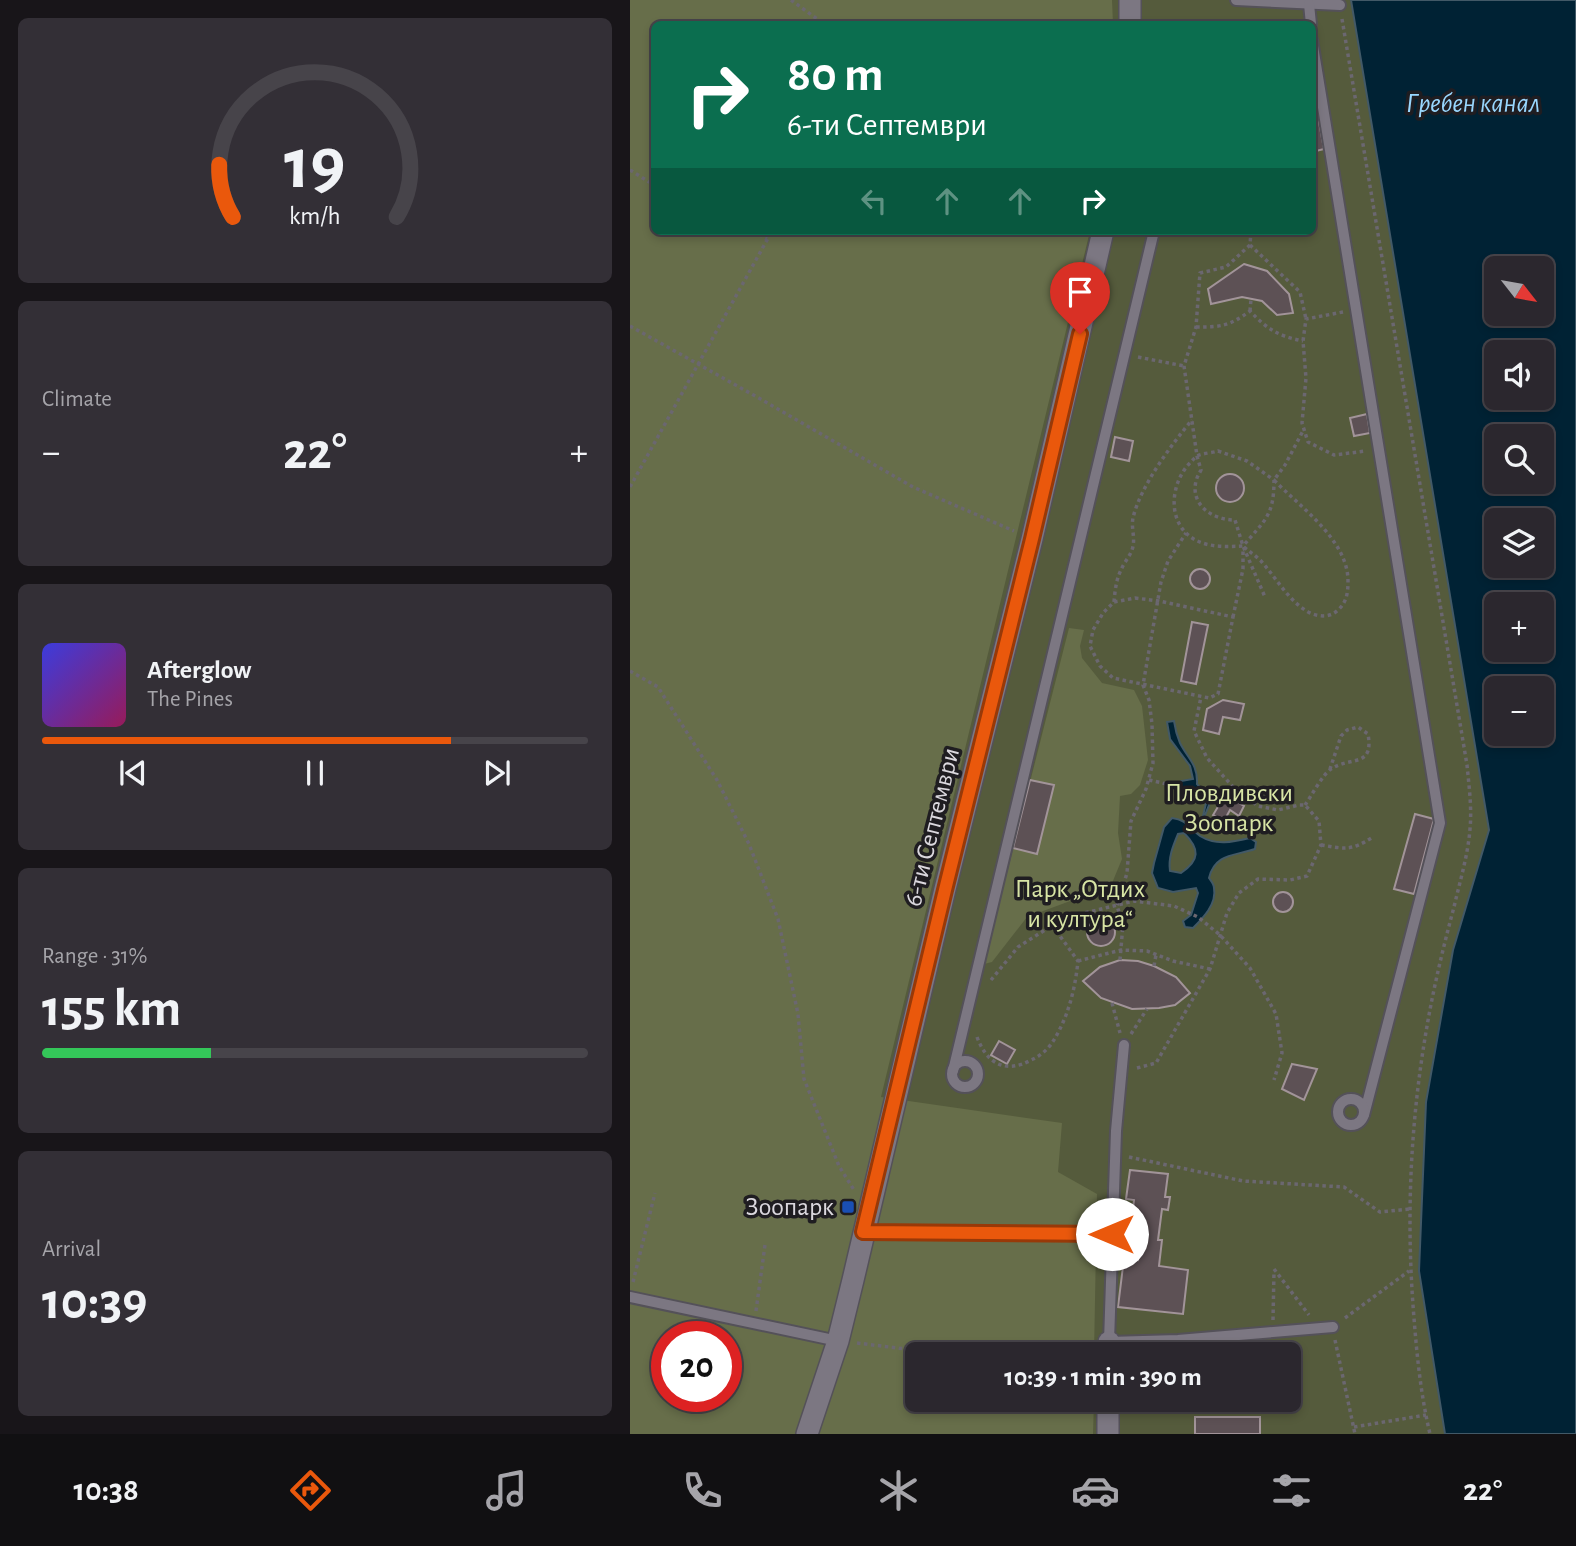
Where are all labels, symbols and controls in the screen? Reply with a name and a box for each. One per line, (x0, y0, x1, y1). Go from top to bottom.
icon: right (672, 49, 763, 140)
text: 80 m (787, 51, 884, 100)
water label: Гребен канал (1406, 90, 1540, 118)
text: 6-ти Септември (787, 109, 987, 141)
text: 19 (284, 129, 346, 202)
icon: left (855, 182, 893, 220)
icon: ahead (928, 182, 966, 220)
icon: ahead (1001, 182, 1039, 220)
icon: right (1074, 182, 1112, 220)
text: km/h (289, 203, 341, 228)
north arrow (1484, 256, 1554, 326)
map controls (1484, 256, 1554, 746)
pin (1050, 262, 1110, 334)
icon: arrive (1061, 273, 1099, 311)
button: sound (1484, 340, 1554, 410)
text: Climate (42, 388, 112, 411)
button: search (1484, 424, 1554, 494)
text: 22° (283, 426, 347, 478)
text: − (42, 434, 60, 472)
text: + (570, 434, 588, 472)
button: layers (1484, 508, 1554, 578)
button: + (1484, 592, 1554, 662)
text: Afterglow (147, 657, 251, 683)
button: − (1484, 676, 1554, 746)
text: The Pines (147, 688, 233, 711)
street label: 6-ти Септември (900, 745, 964, 909)
icon: previous (114, 754, 152, 792)
icon: pause (296, 754, 334, 792)
icon: next (478, 754, 516, 792)
park label: Пловдивски Зоопарк (1165, 780, 1293, 836)
park label: Парк „Отдих и култура“ (1015, 876, 1145, 932)
text: Range · 31% (42, 945, 148, 968)
text: 155 km (42, 983, 181, 1035)
place label: Зоопарк (745, 1194, 834, 1220)
position arrow (1075, 1197, 1149, 1271)
marker: Зоопарк (840, 1199, 856, 1215)
text: Arrival (42, 1238, 101, 1261)
text: 10:39 (42, 1276, 147, 1328)
speed limit sign: 20 (651, 1321, 742, 1412)
text: 10:39 · 1 min · 390 m (1004, 1364, 1202, 1390)
icon: directions (286, 1466, 335, 1515)
icon: music (482, 1466, 531, 1515)
icon: phone (678, 1466, 727, 1515)
icon: climate (874, 1466, 923, 1515)
icon: car (1071, 1466, 1120, 1515)
icon: filters (1267, 1466, 1316, 1515)
text: 10:38 (74, 1474, 139, 1506)
text: 22° (1463, 1474, 1502, 1506)

